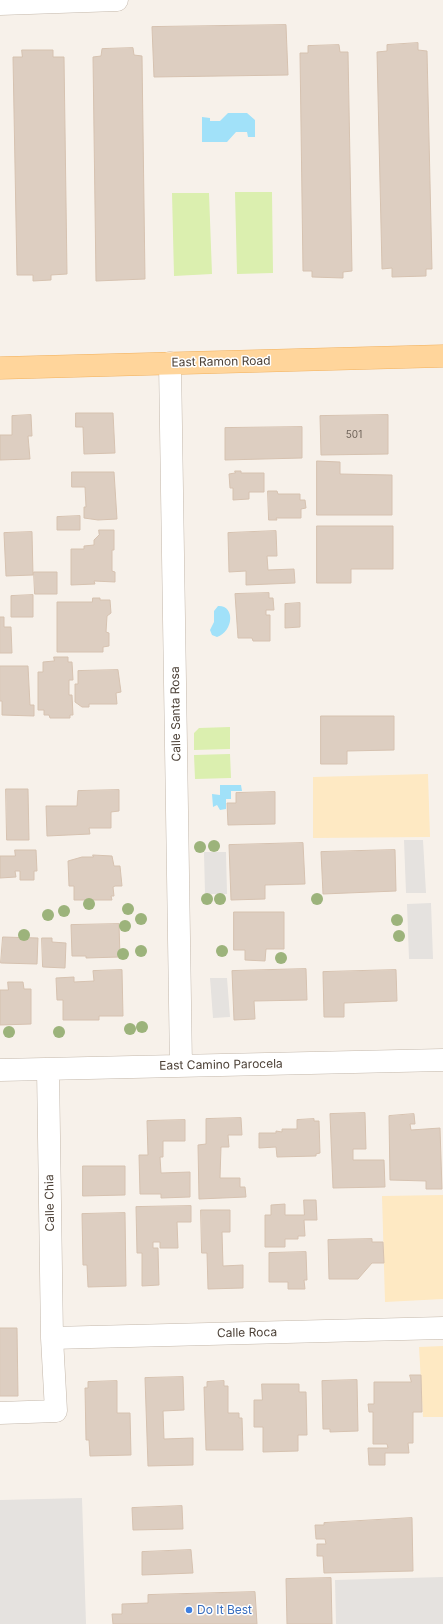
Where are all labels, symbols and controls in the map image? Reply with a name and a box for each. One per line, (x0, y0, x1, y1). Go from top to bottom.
street label: East Ramon Road (171, 354, 271, 370)
house number: 501 (346, 429, 362, 441)
street label: Calle Santa Rosa (168, 666, 184, 762)
street label: East Camino Parocela (159, 1057, 283, 1073)
street label: Calle Chia (42, 1174, 58, 1232)
street label: Calle Roca (217, 1325, 277, 1341)
place label: Do It Best (197, 1603, 252, 1617)
marker: Do It Best (184, 1605, 194, 1615)

